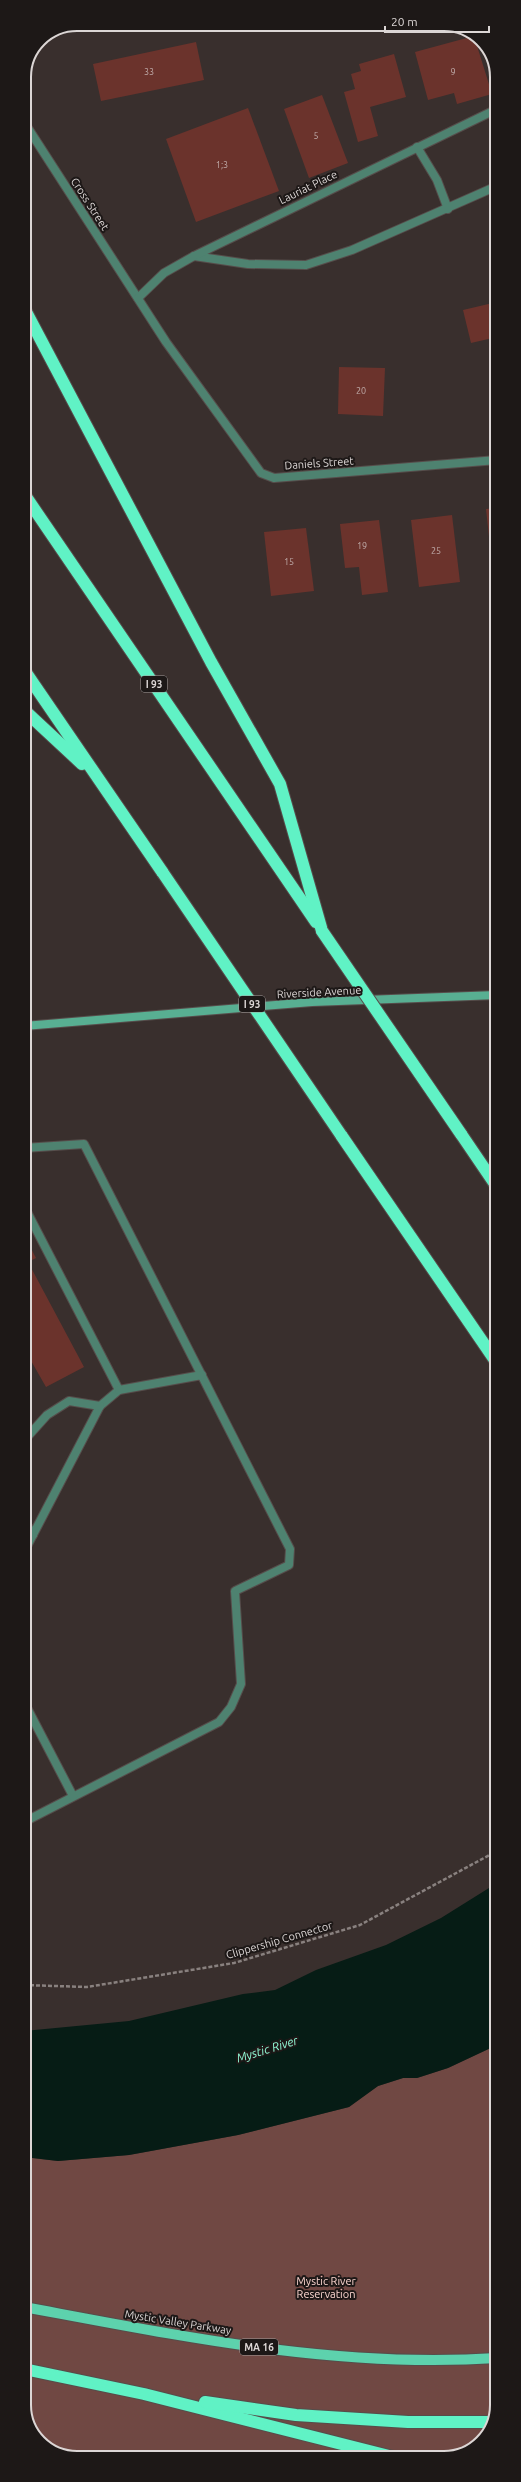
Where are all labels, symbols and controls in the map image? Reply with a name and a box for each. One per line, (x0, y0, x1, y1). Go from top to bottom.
scale bar (385, 8, 489, 34)
text: 20 m (391, 15, 418, 28)
house number: 33 (144, 67, 154, 77)
house number: 9 (450, 67, 456, 77)
house number: 5 (313, 131, 319, 141)
house number: 1;3 (216, 160, 228, 170)
street label: Lauriat Place (277, 168, 339, 206)
street label: Cross Street (69, 176, 112, 233)
house number: 20 (356, 386, 366, 396)
street label: Daniels Street (284, 455, 355, 471)
house number: 19 (357, 541, 367, 551)
house number: 25 (431, 546, 441, 556)
house number: 15 (284, 557, 294, 567)
road number: I 93 (141, 676, 167, 692)
street label: Riverside Avenue (276, 984, 362, 1000)
road number: I 93 (239, 996, 265, 1012)
street label: Clippership Connector (225, 1919, 334, 1961)
water label: Mystic River (235, 2033, 300, 2065)
park label: Mystic River Reservation (296, 2275, 357, 2300)
street label: Mystic Valley Parkway (124, 2308, 233, 2336)
road number: MA 16 (240, 2339, 278, 2355)

